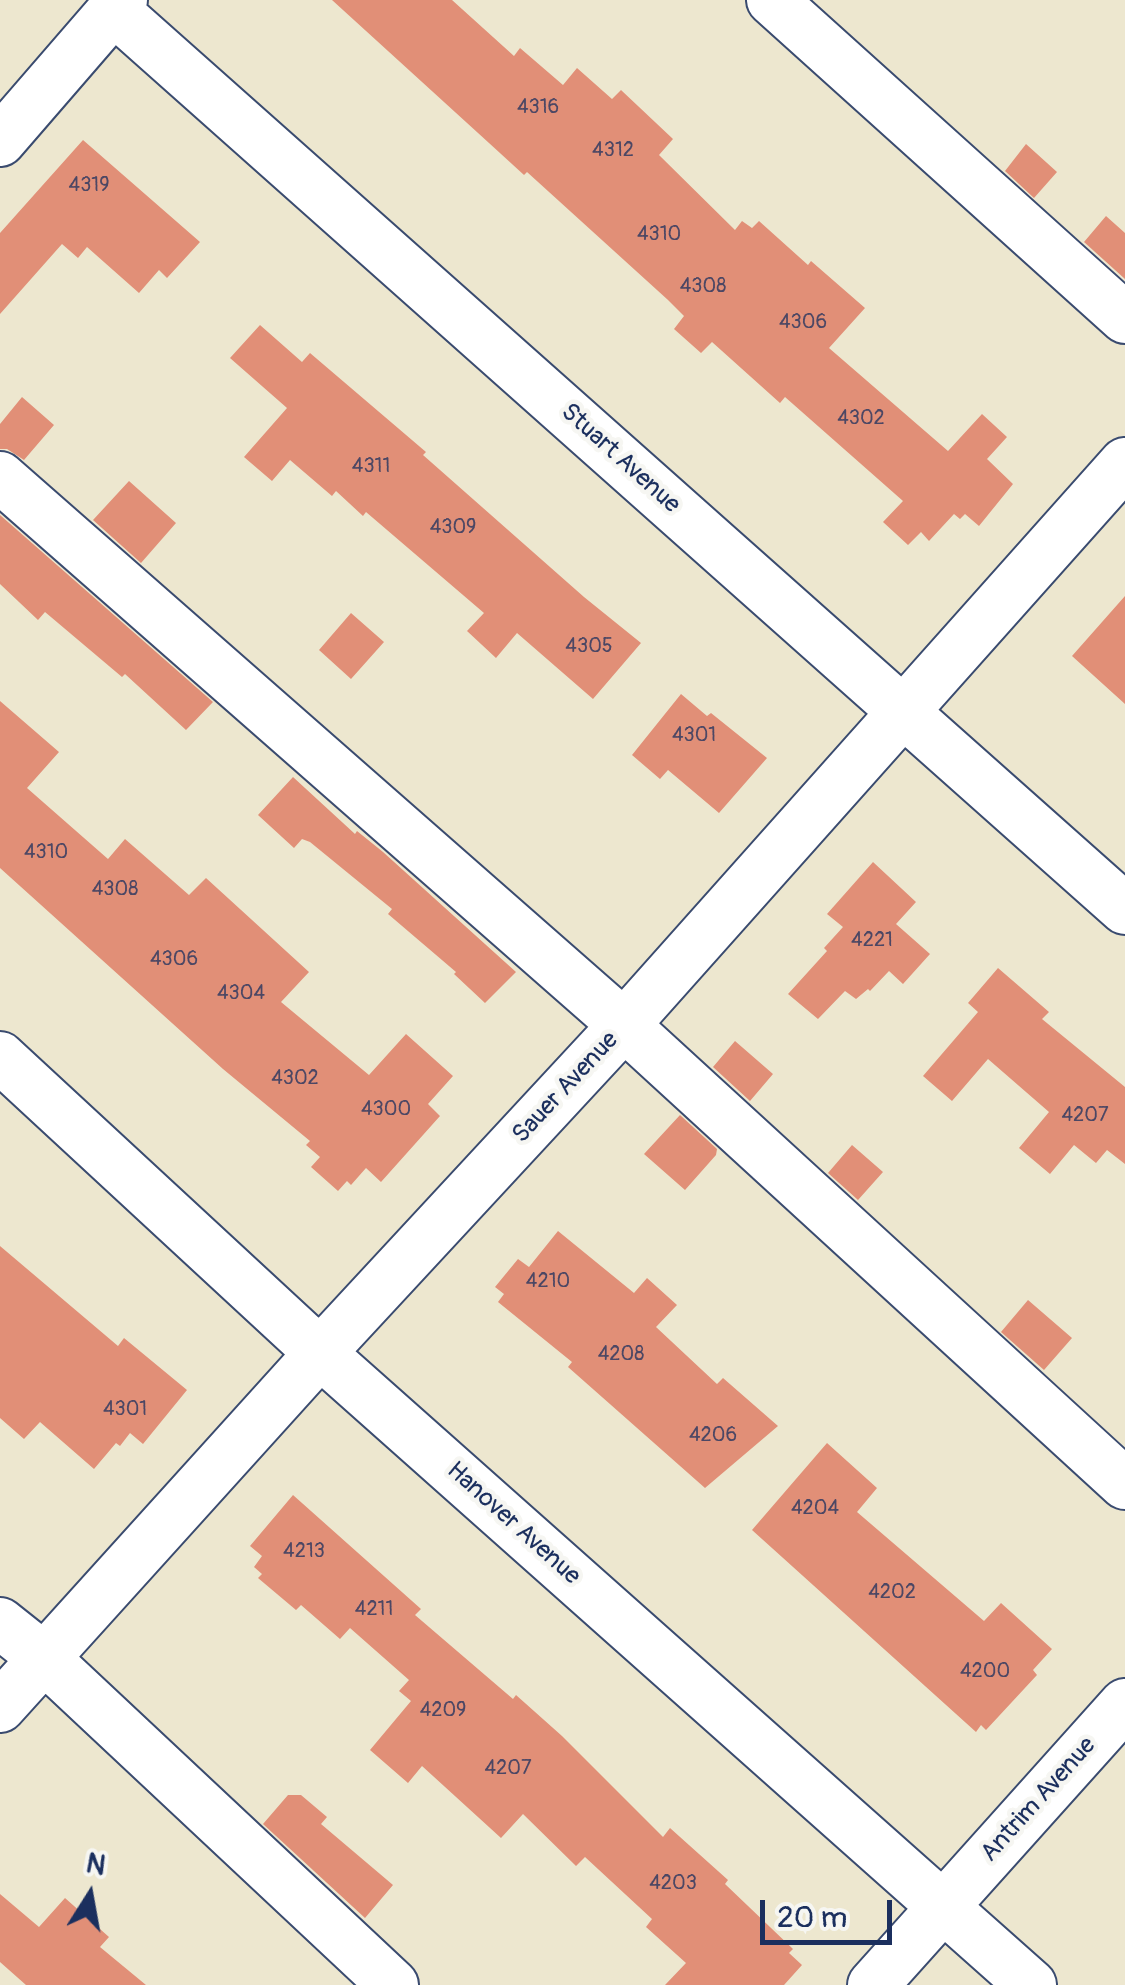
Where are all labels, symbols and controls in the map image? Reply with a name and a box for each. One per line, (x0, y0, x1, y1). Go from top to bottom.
house number: 4316 (517, 96, 559, 120)
house number: 4312 (592, 139, 634, 163)
house number: 4319 (69, 174, 109, 198)
house number: 4310 (637, 223, 681, 247)
house number: 4308 (680, 275, 726, 299)
house number: 4306 (779, 311, 827, 335)
street label: Stuart Avenue (554, 398, 686, 520)
house number: 4302 (837, 407, 885, 431)
house number: 4311 (352, 455, 390, 479)
house number: 4309 (430, 516, 476, 540)
house number: 4305 (565, 635, 613, 659)
house number: 4301 (672, 724, 716, 748)
house number: 4310 (24, 841, 68, 865)
house number: 4308 (92, 878, 138, 902)
house number: 4221 (851, 929, 893, 953)
house number: 4306 (150, 948, 198, 972)
house number: 4304 (217, 982, 265, 1006)
street label: Sauer Avenue (507, 1026, 625, 1150)
house number: 4302 (271, 1067, 319, 1091)
house number: 4300 (361, 1098, 411, 1122)
house number: 4207 (1061, 1104, 1109, 1128)
house number: 4210 (526, 1270, 570, 1294)
house number: 4208 (598, 1343, 644, 1367)
house number: 4301 (103, 1398, 147, 1422)
house number: 4206 (689, 1424, 737, 1448)
street label: Hanover Avenue (440, 1456, 586, 1592)
house number: 4204 (791, 1497, 839, 1521)
house number: 4213 (283, 1540, 325, 1564)
house number: 4202 (868, 1581, 916, 1605)
house number: 4211 (355, 1598, 393, 1622)
house number: 4200 (960, 1660, 1010, 1684)
house number: 4209 (420, 1699, 466, 1723)
street label: Antrim Avenue (975, 1731, 1103, 1869)
house number: 4207 (484, 1757, 532, 1781)
north arrow (40, 1845, 140, 1945)
text: N (83, 1846, 108, 1884)
house number: 4203 (649, 1872, 697, 1896)
scale bar (765, 1880, 898, 1942)
text: 20 m (777, 1899, 847, 1936)

